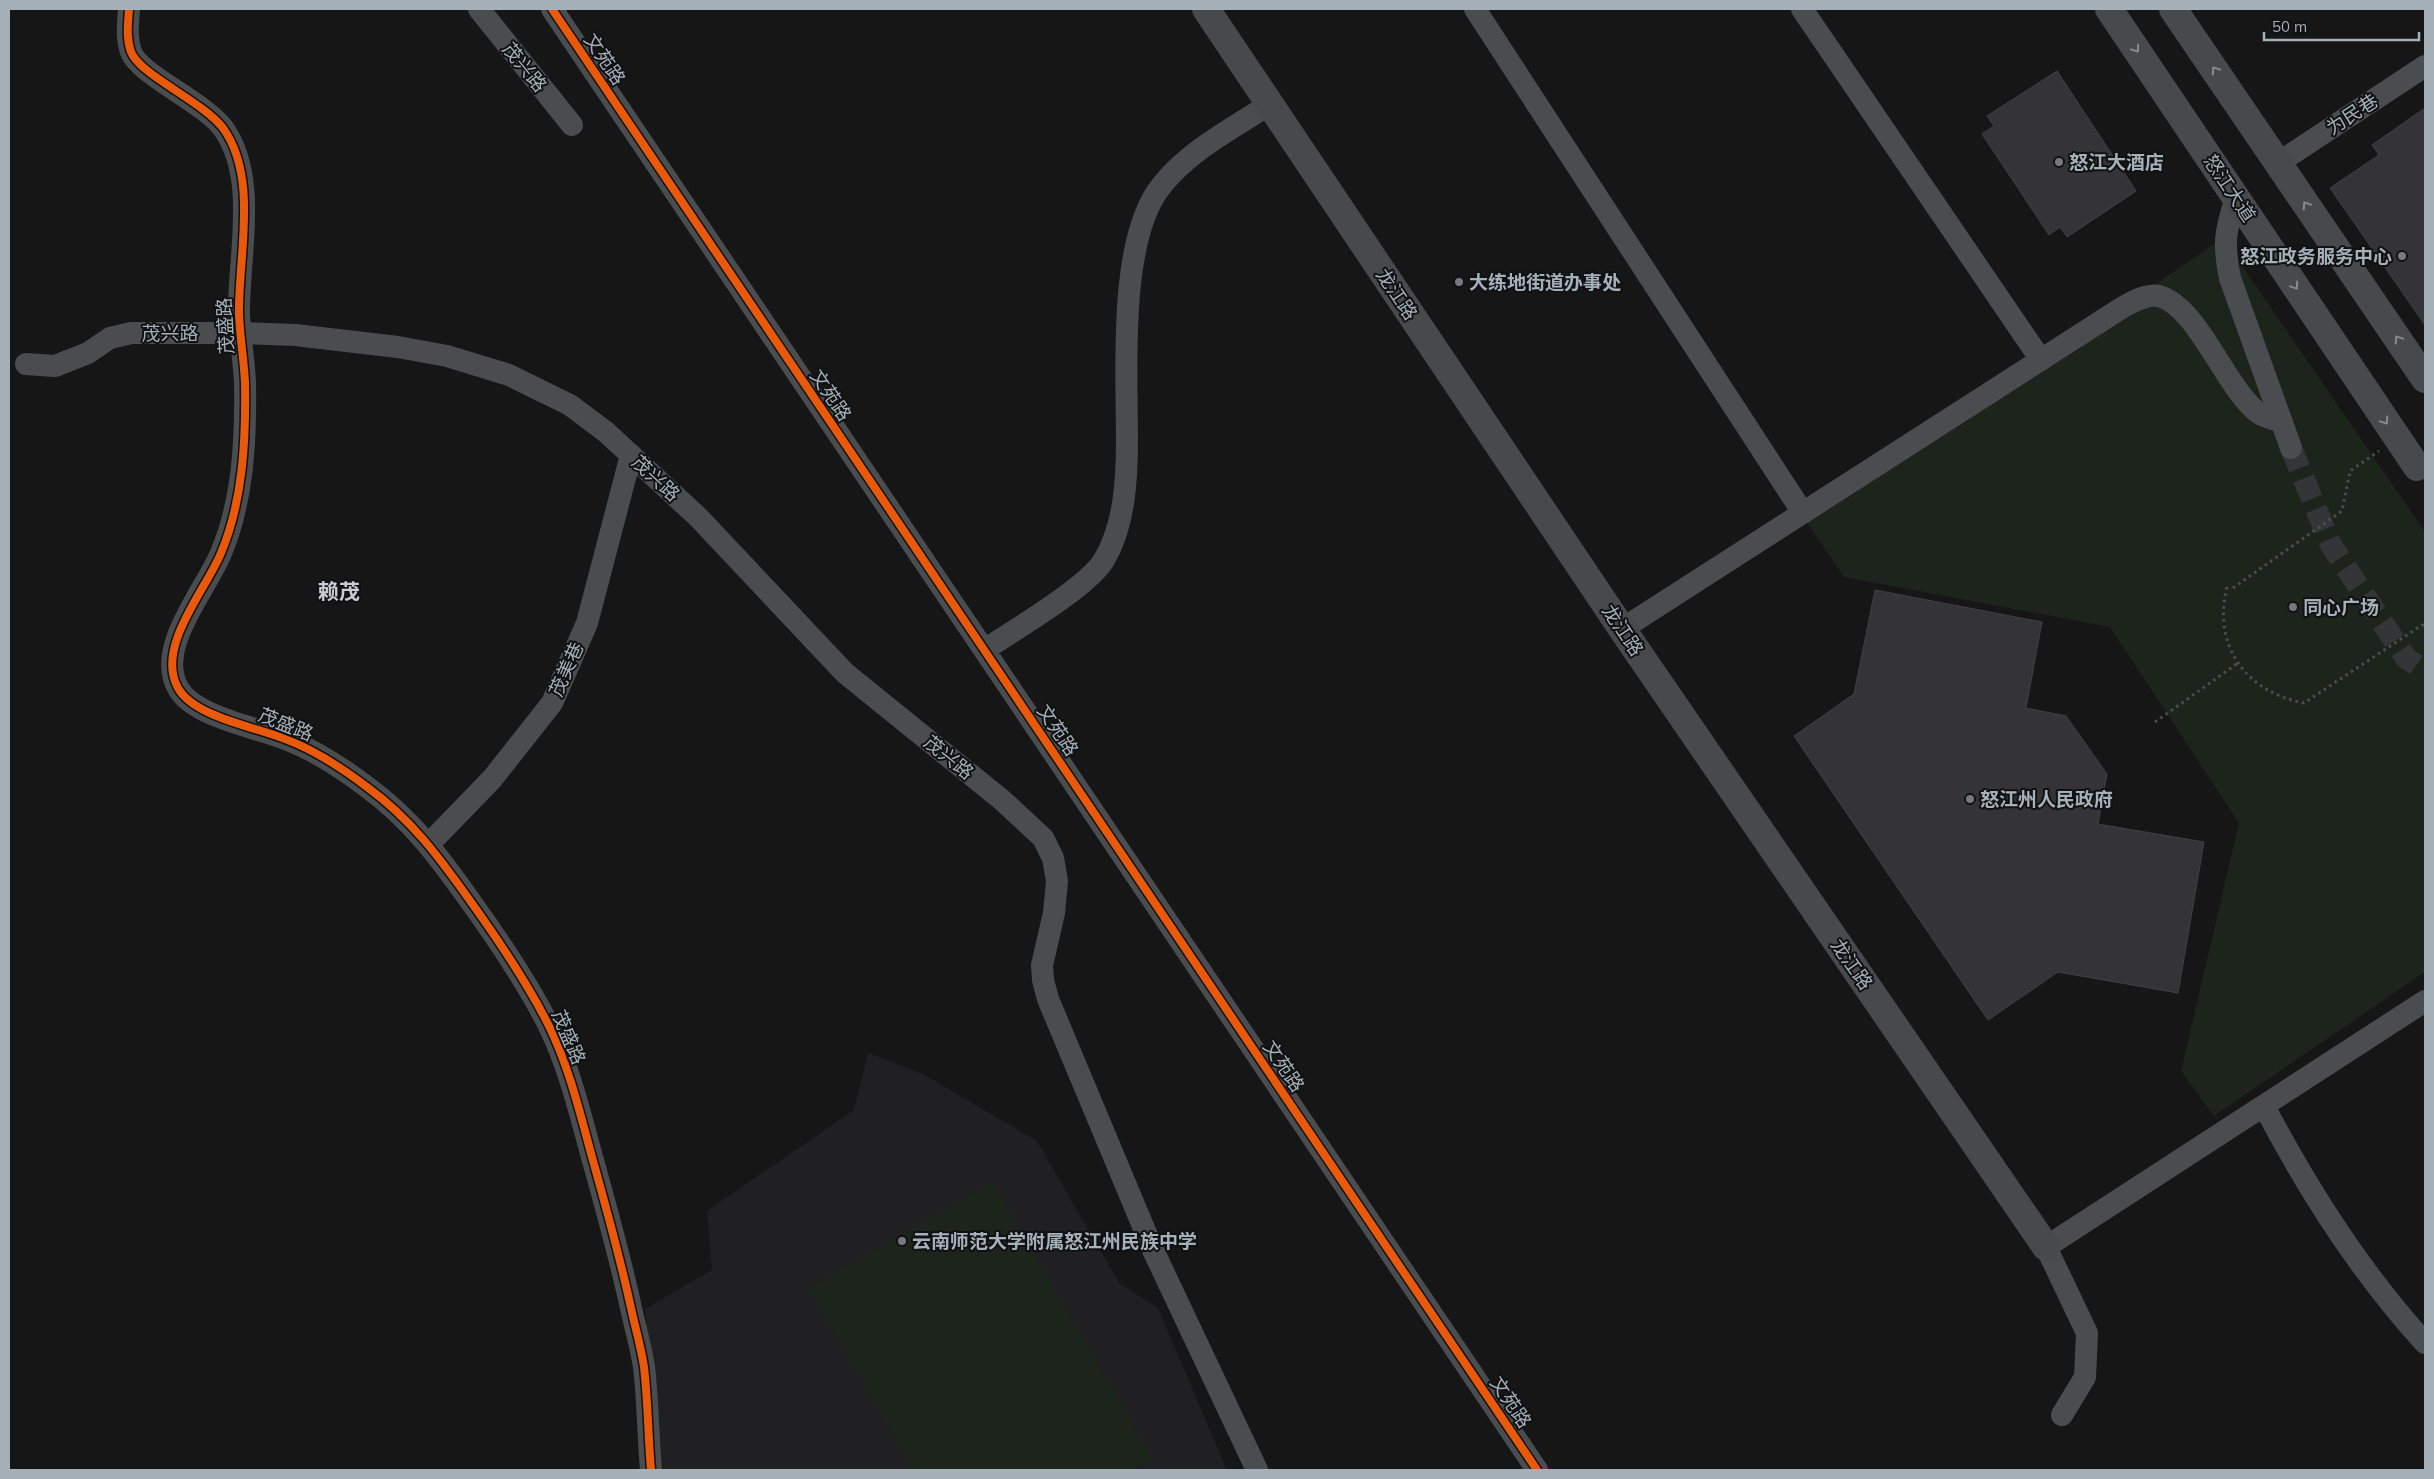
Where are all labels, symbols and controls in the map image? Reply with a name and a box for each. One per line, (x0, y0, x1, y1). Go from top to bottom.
scale bar (2264, 10, 2419, 42)
text: 50 m (2272, 17, 2307, 36)
street label: 文苑路 (579, 29, 631, 89)
street label: 茂兴路 (498, 37, 552, 97)
one-way arrow (2130, 44, 2140, 53)
one-way arrow (2212, 66, 2221, 76)
street label: 为民巷 (2322, 88, 2382, 140)
place label: 怒江大酒店 (2069, 150, 2164, 174)
street label: 怒江大道 (2199, 150, 2261, 226)
marker: 怒江大酒店 (2053, 156, 2065, 168)
one-way arrow (2303, 201, 2313, 210)
place label: 怒江政务服务中心 (2240, 244, 2392, 268)
marker: 怒江政务服务中心 (2396, 250, 2408, 262)
street label: 龙江路 (1371, 264, 1423, 324)
place label: 大练地街道办事处 (1469, 270, 1621, 294)
marker: 大练地街道办事处 (1453, 276, 1465, 288)
one-way arrow (2289, 280, 2298, 290)
street label: 茂盛路 (212, 297, 238, 355)
street label: 茂兴路 (141, 321, 199, 345)
one-way arrow (2395, 335, 2404, 345)
street label: 文苑路 (805, 365, 857, 425)
one-way arrow (2379, 415, 2388, 425)
street label: 茂兴路 (627, 450, 685, 506)
district label: 赖茂 (318, 578, 360, 604)
place label: 同心广场 (2303, 595, 2379, 619)
street label: 龙江路 (1597, 600, 1649, 660)
marker: 同心广场 (2287, 601, 2299, 613)
street label: 茂美巷 (543, 638, 589, 700)
street label: 文苑路 (1032, 700, 1084, 760)
street label: 茂盛路 (255, 702, 317, 746)
street label: 茂兴路 (919, 730, 979, 784)
place label: 怒江州人民政府 (1980, 787, 2113, 811)
marker: 怒江州人民政府 (1964, 793, 1976, 805)
street label: 龙江路 (1826, 934, 1878, 994)
street label: 茂盛路 (547, 1006, 591, 1068)
street label: 文苑路 (1258, 1036, 1310, 1096)
place label: 云南师范大学附属怒江州民族中学 (912, 1229, 1197, 1253)
marker: 云南师范大学附属怒江州民族中学 (896, 1235, 908, 1247)
street label: 文苑路 (1485, 1372, 1537, 1432)

